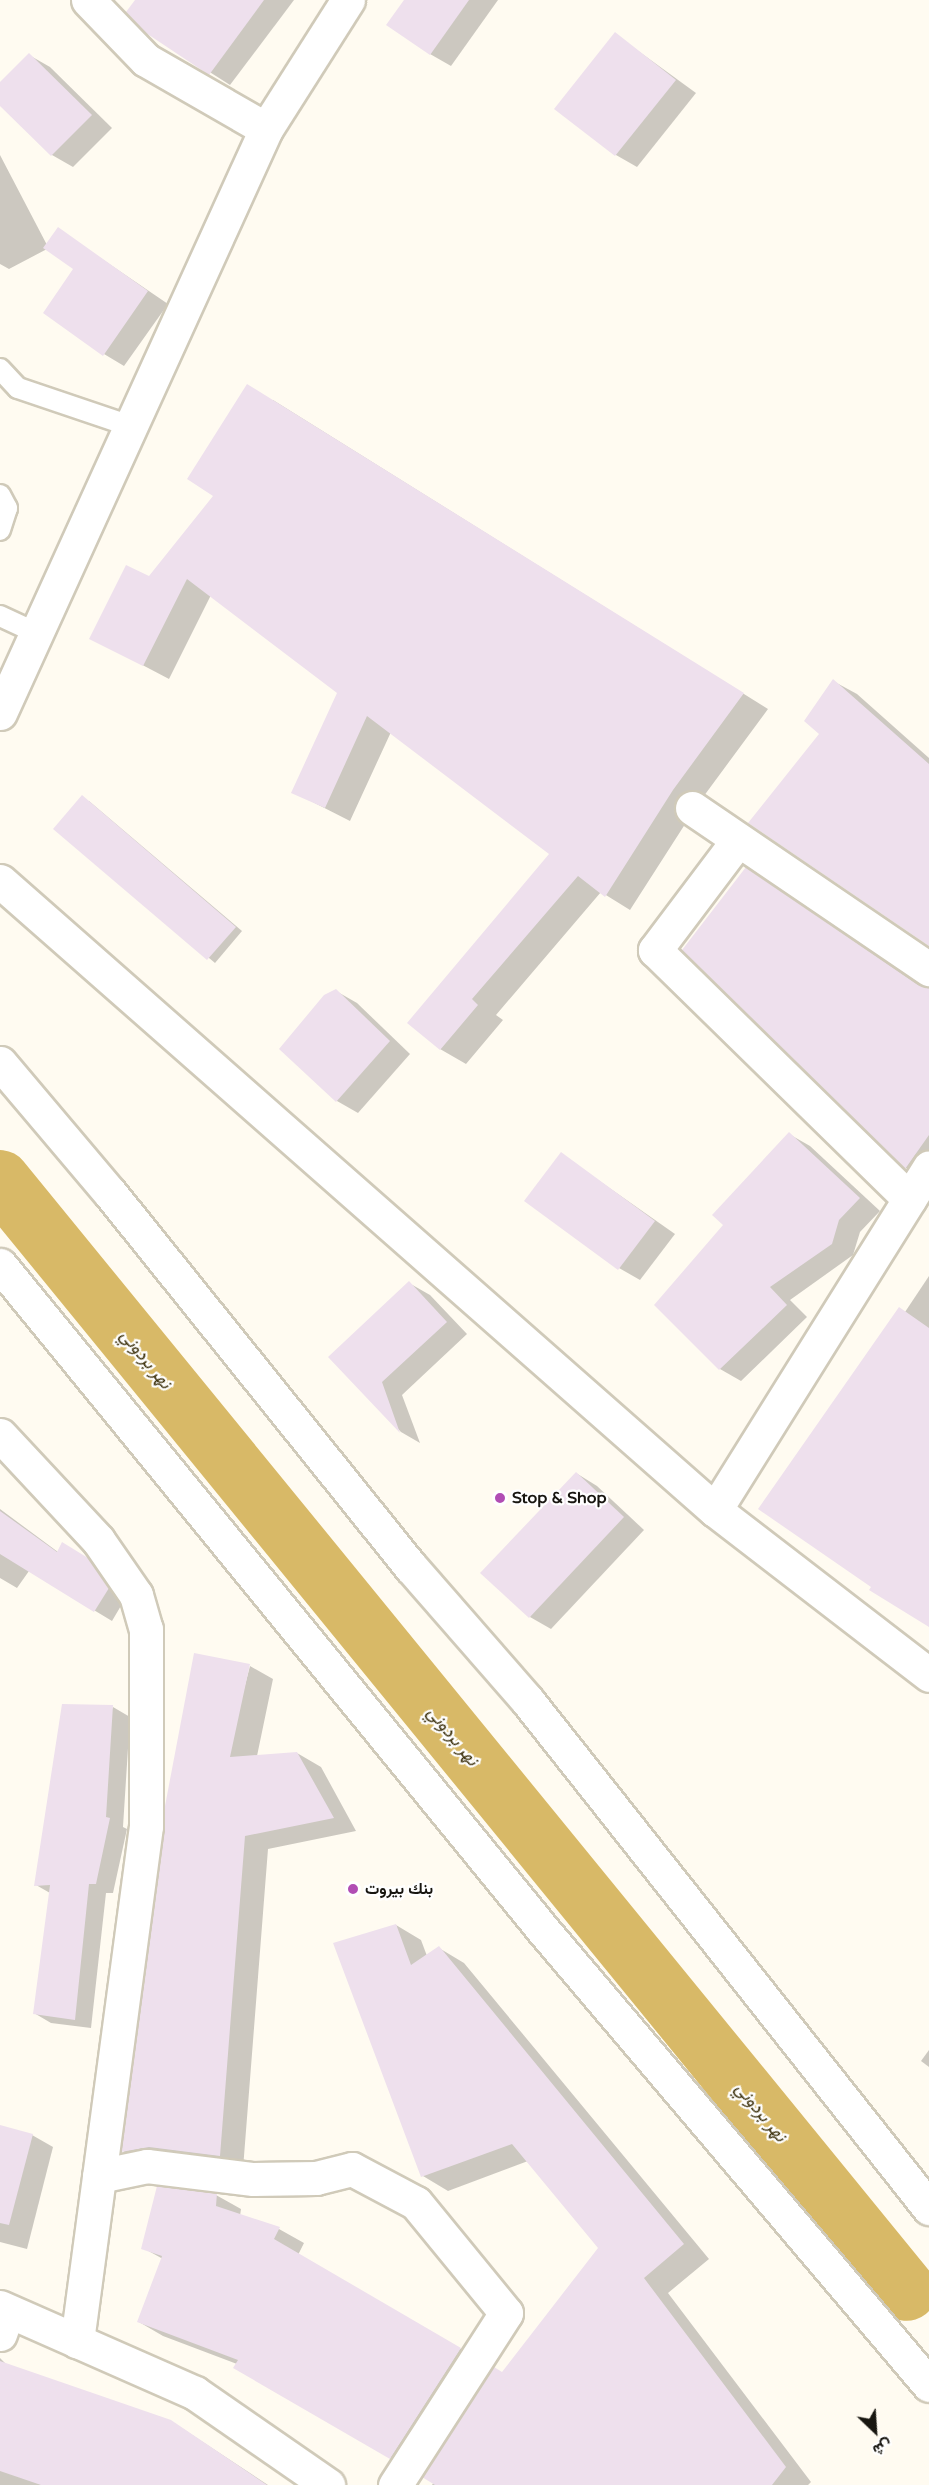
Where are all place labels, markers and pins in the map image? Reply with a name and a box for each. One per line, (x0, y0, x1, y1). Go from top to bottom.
place label: Stop & Shop (512, 1488, 607, 1508)
marker: Stop & Shop (493, 1491, 507, 1505)
place label: بنك بيروت (365, 1879, 433, 1899)
marker: بنك بيروت (346, 1882, 360, 1896)

